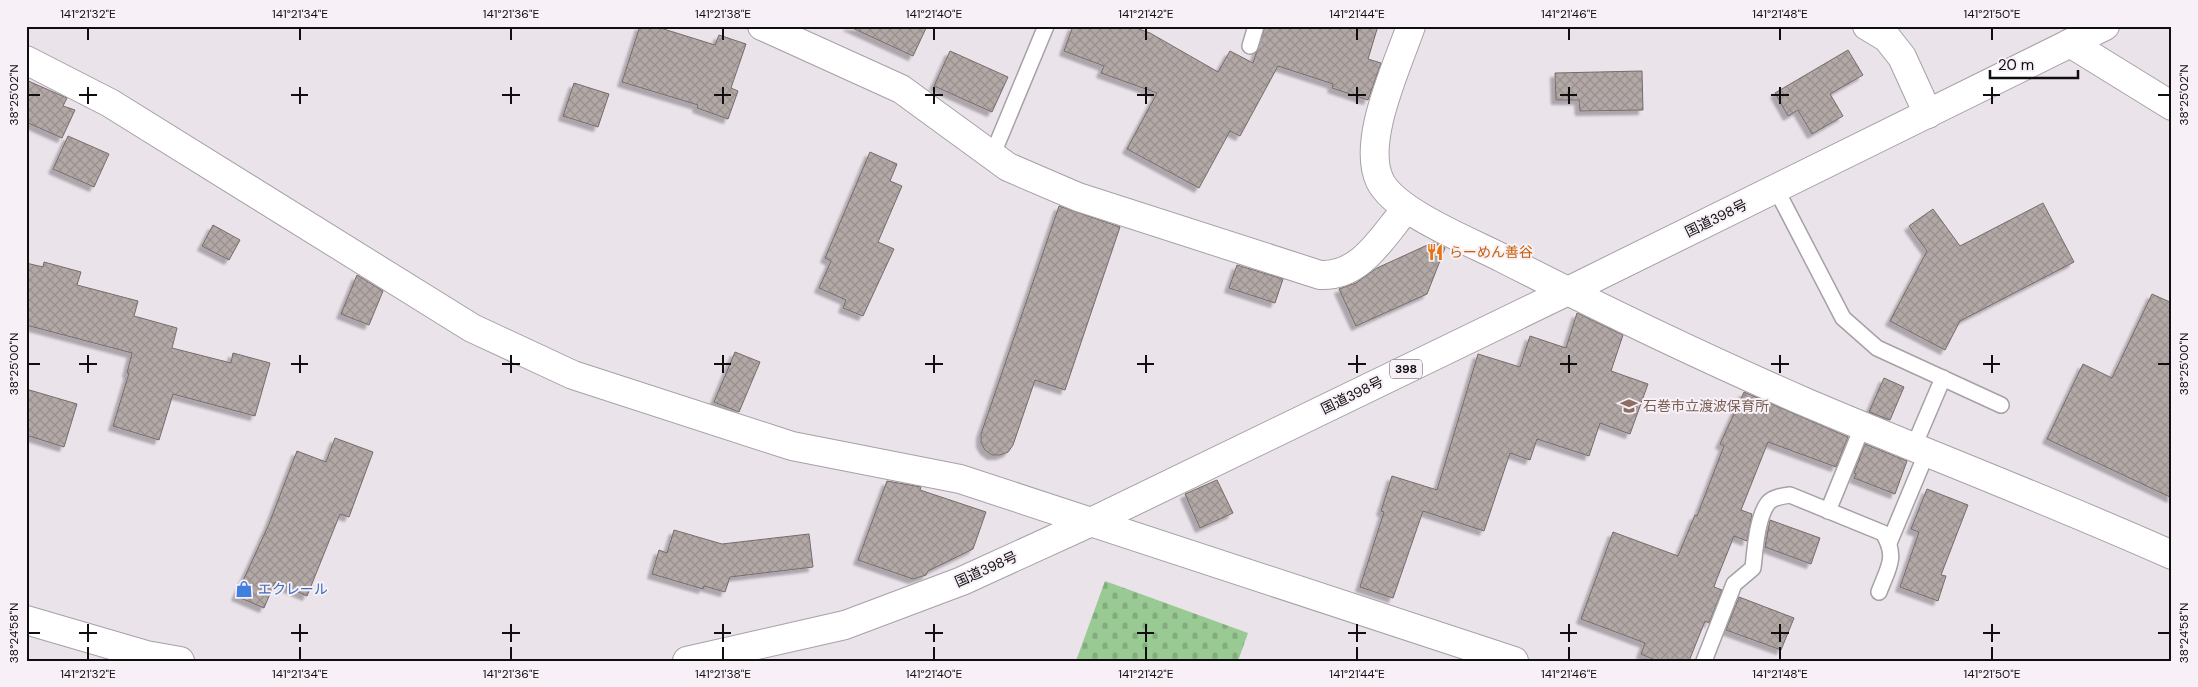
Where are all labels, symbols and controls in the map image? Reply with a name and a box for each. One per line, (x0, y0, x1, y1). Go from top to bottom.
text: 141°21'32"E (60, 6, 116, 22)
text: 141°21'34"E (272, 6, 328, 22)
text: 141°21'36"E (483, 6, 539, 22)
text: 141°21'38"E (695, 6, 751, 22)
text: 141°21'40"E (906, 6, 963, 22)
text: 141°21'42"E (1118, 6, 1174, 22)
text: 141°21'44"E (1329, 6, 1385, 22)
text: 141°21'46"E (1541, 6, 1597, 22)
text: 141°21'48"E (1752, 6, 1808, 22)
text: 141°21'50"E (1964, 6, 2021, 22)
scale bar (1990, 48, 2078, 80)
text: 20 m (1998, 55, 2034, 75)
text: 38°25'02"N (6, 64, 22, 126)
text: 38°25'02"N (2176, 64, 2192, 126)
street label: 国道398号 (1682, 195, 1750, 241)
restaurant icon: らーめん善谷 (1425, 242, 1445, 262)
place label: らーめん善谷 (1449, 243, 1533, 261)
text: 38°25'00"N (6, 333, 22, 395)
text: 38°25'00"N (2176, 333, 2192, 395)
road number: 398 (1390, 359, 1422, 378)
street label: 国道398号 (1318, 372, 1386, 418)
school or university icon: 石巻市立渡波保育所 (1619, 396, 1639, 416)
place label: 石巻市立渡波保育所 (1643, 397, 1769, 415)
street label: 国道398号 (952, 547, 1020, 591)
shop icon: エクレール (234, 579, 254, 599)
place label: エクレール (258, 580, 328, 598)
text: 38°24'58"N (6, 603, 22, 663)
text: 38°24'58"N (2176, 603, 2192, 663)
text: 141°21'32"E (60, 666, 116, 682)
text: 141°21'34"E (272, 666, 328, 682)
text: 141°21'36"E (483, 666, 539, 682)
text: 141°21'38"E (695, 666, 751, 682)
text: 141°21'40"E (906, 666, 963, 682)
text: 141°21'42"E (1118, 666, 1174, 682)
text: 141°21'44"E (1329, 666, 1385, 682)
text: 141°21'46"E (1541, 666, 1597, 682)
text: 141°21'48"E (1752, 666, 1808, 682)
text: 141°21'50"E (1964, 666, 2021, 682)

